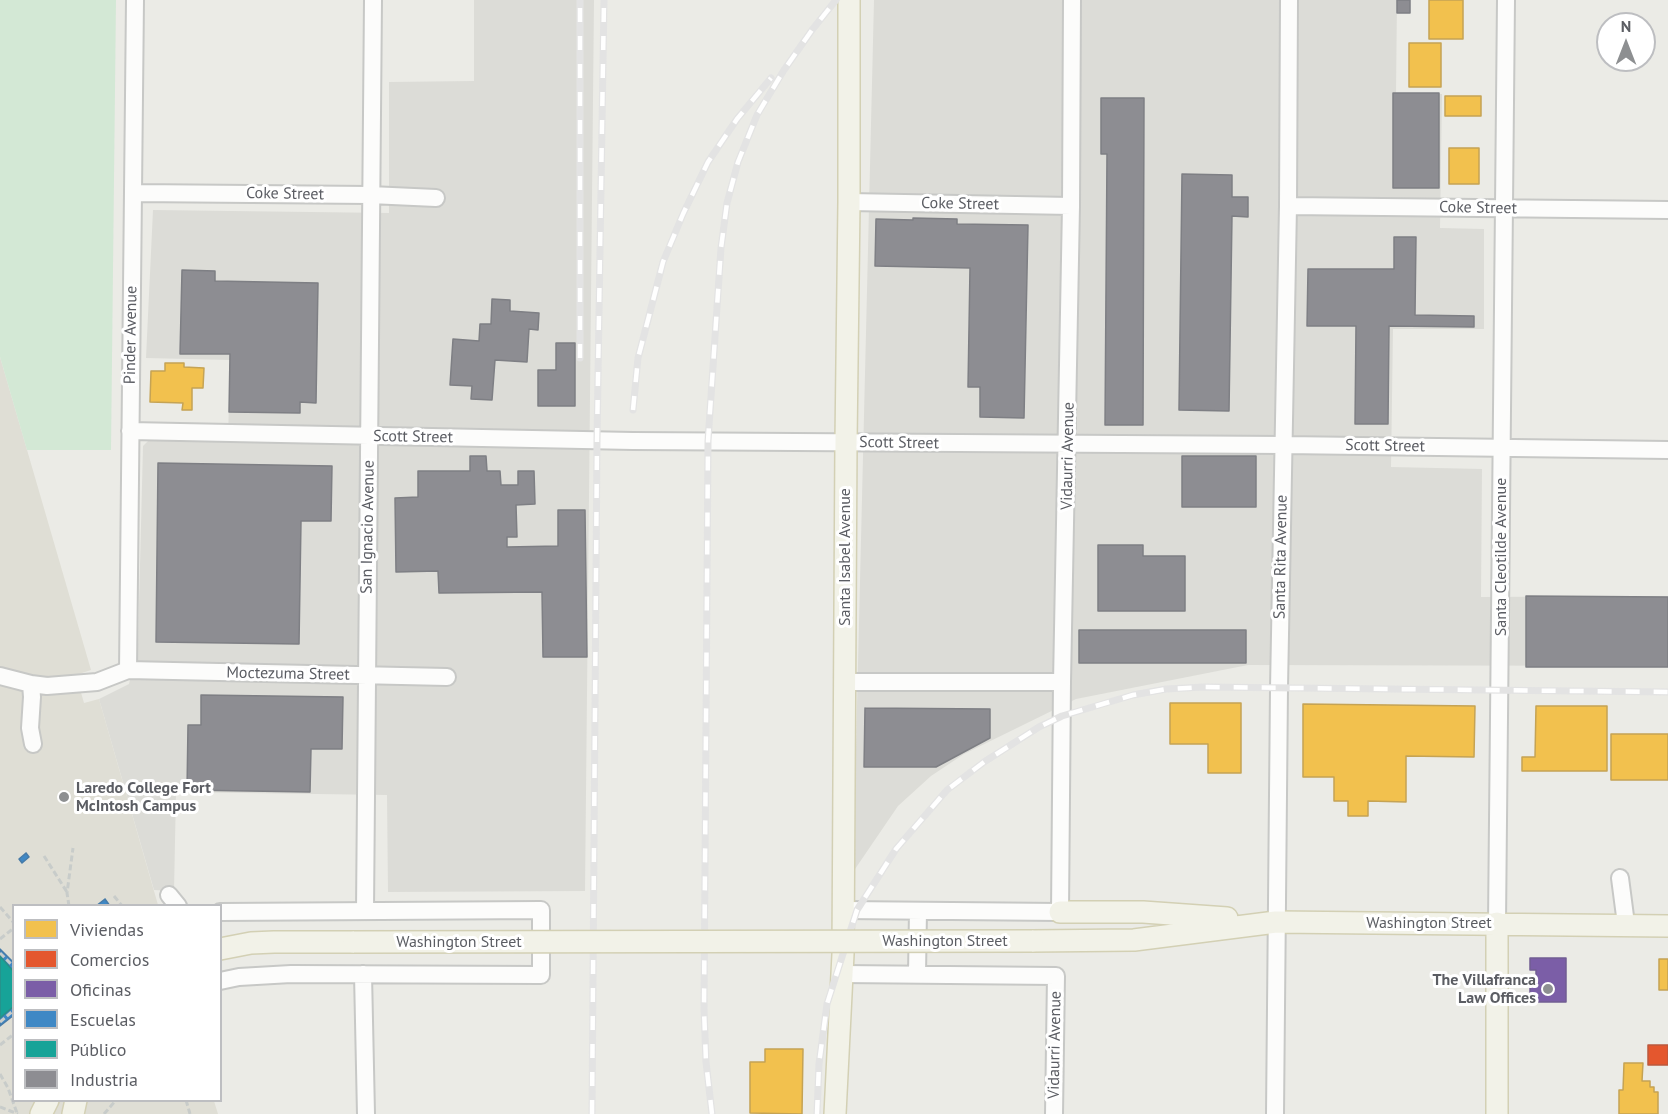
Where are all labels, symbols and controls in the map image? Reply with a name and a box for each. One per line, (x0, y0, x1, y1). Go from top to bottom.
north arrow (1596, 12, 1656, 72)
text: N (1621, 16, 1631, 36)
street label: Coke Street (246, 184, 324, 204)
street label: Coke Street (921, 194, 999, 214)
street label: Coke Street (1439, 198, 1517, 218)
street label: Pinder Avenue (121, 286, 141, 384)
street label: Vidaurri Avenue (1057, 402, 1079, 510)
street label: Scott Street (373, 427, 453, 447)
street label: Scott Street (859, 433, 939, 453)
street label: Scott Street (1345, 436, 1425, 456)
street label: San Ignacio Avenue (357, 460, 379, 594)
street label: Santa Cleotilde Avenue (1491, 478, 1511, 636)
street label: Santa Isabel Avenue (835, 488, 855, 626)
street label: Santa Rita Avenue (1270, 495, 1292, 619)
street label: Moctezuma Street (226, 663, 350, 685)
place label: Laredo College Fort McIntosh Campus (76, 778, 211, 816)
marker: Laredo College Fort McIntosh Campus (57, 790, 71, 804)
legend (12, 904, 222, 1102)
street label: Washington Street (1366, 913, 1492, 933)
text: Viviendas (70, 918, 144, 941)
street label: Washington Street (882, 931, 1008, 951)
street label: Washington Street (396, 932, 522, 952)
text: Comercios (70, 948, 149, 971)
place label: The Villafranca Law Offices (1432, 970, 1536, 1008)
text: Oficinas (70, 978, 131, 1001)
marker: The Villafranca Law Offices (1541, 982, 1555, 996)
street label: Vidaurri Avenue (1044, 991, 1066, 1099)
text: Escuelas (70, 1008, 136, 1031)
text: Público (70, 1038, 126, 1061)
text: Industria (70, 1068, 138, 1091)

